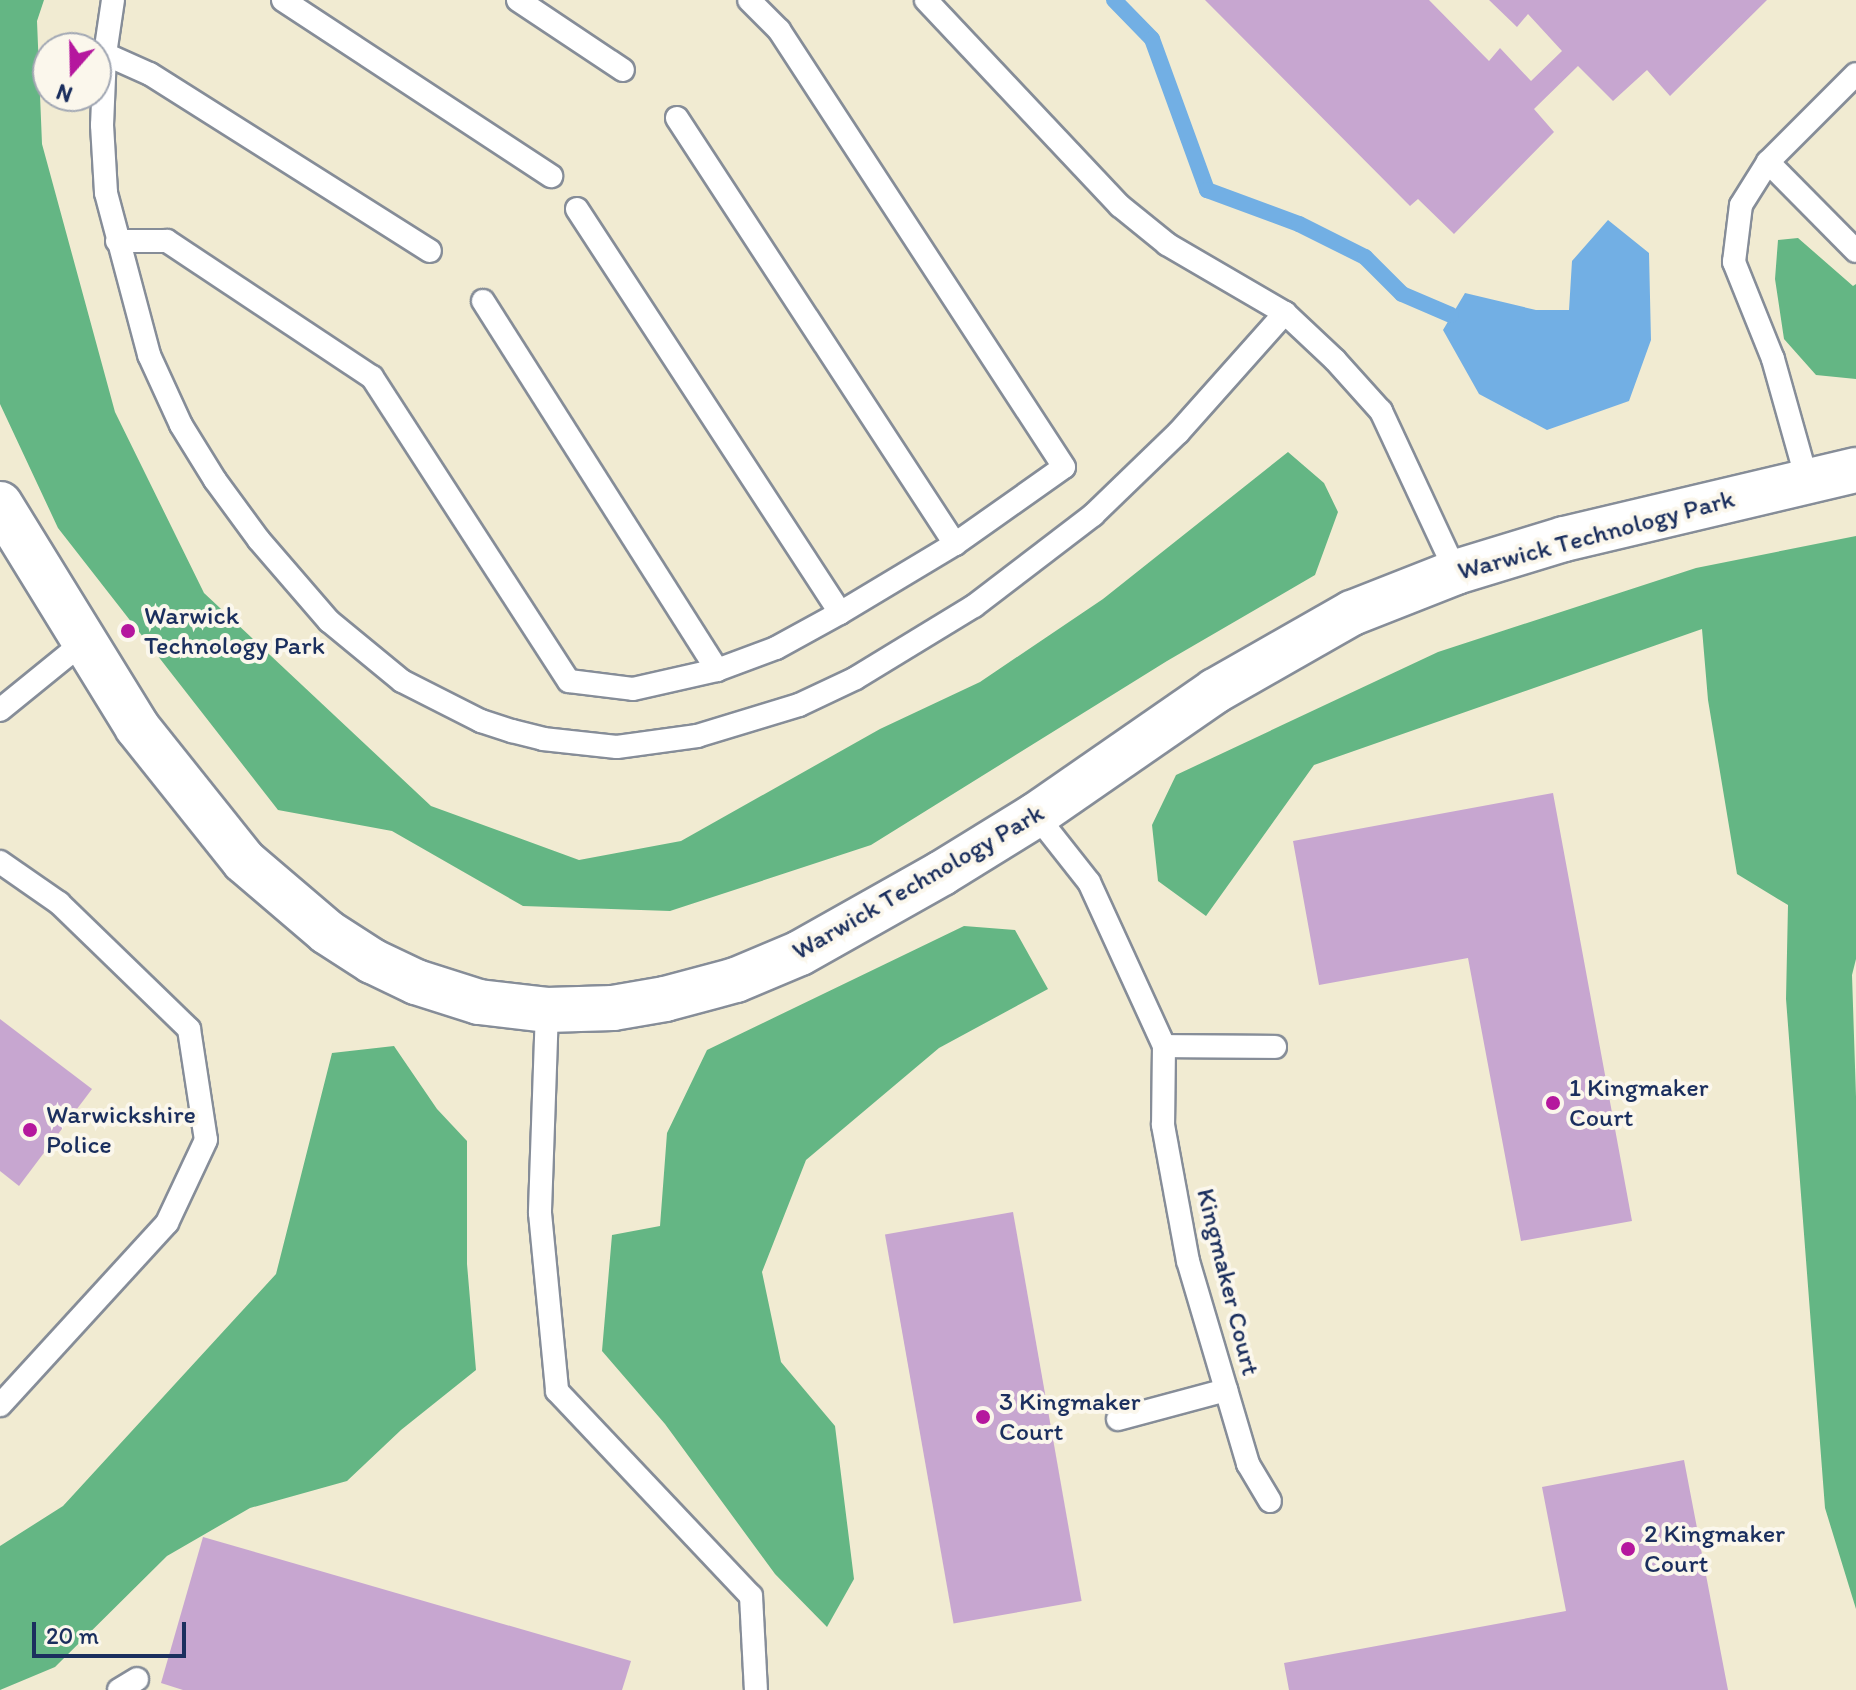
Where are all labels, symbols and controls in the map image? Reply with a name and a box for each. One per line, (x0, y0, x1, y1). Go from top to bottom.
north arrow (32, 32, 112, 112)
text: N (53, 78, 76, 108)
street label: Warwick Technology Park (1456, 483, 1736, 587)
place label: Warwick Technology Park (144, 600, 325, 662)
marker: Warwick Technology Park (119, 622, 137, 640)
street label: Warwick Technology Park (788, 798, 1048, 966)
place label: 1 Kingmaker Court (1569, 1072, 1709, 1134)
marker: 1 Kingmaker Court (1544, 1094, 1562, 1112)
place label: Warwickshire Police (46, 1099, 196, 1160)
marker: Warwickshire Police (21, 1121, 39, 1139)
street label: Kingmaker Court (1190, 1185, 1266, 1379)
place label: 3 Kingmaker Court (999, 1386, 1141, 1448)
marker: 3 Kingmaker Court (974, 1408, 992, 1426)
place label: 2 Kingmaker Court (1644, 1518, 1785, 1580)
marker: 2 Kingmaker Court (1619, 1540, 1637, 1558)
scale bar (36, 1606, 190, 1656)
text: 20 m (46, 1621, 99, 1650)

